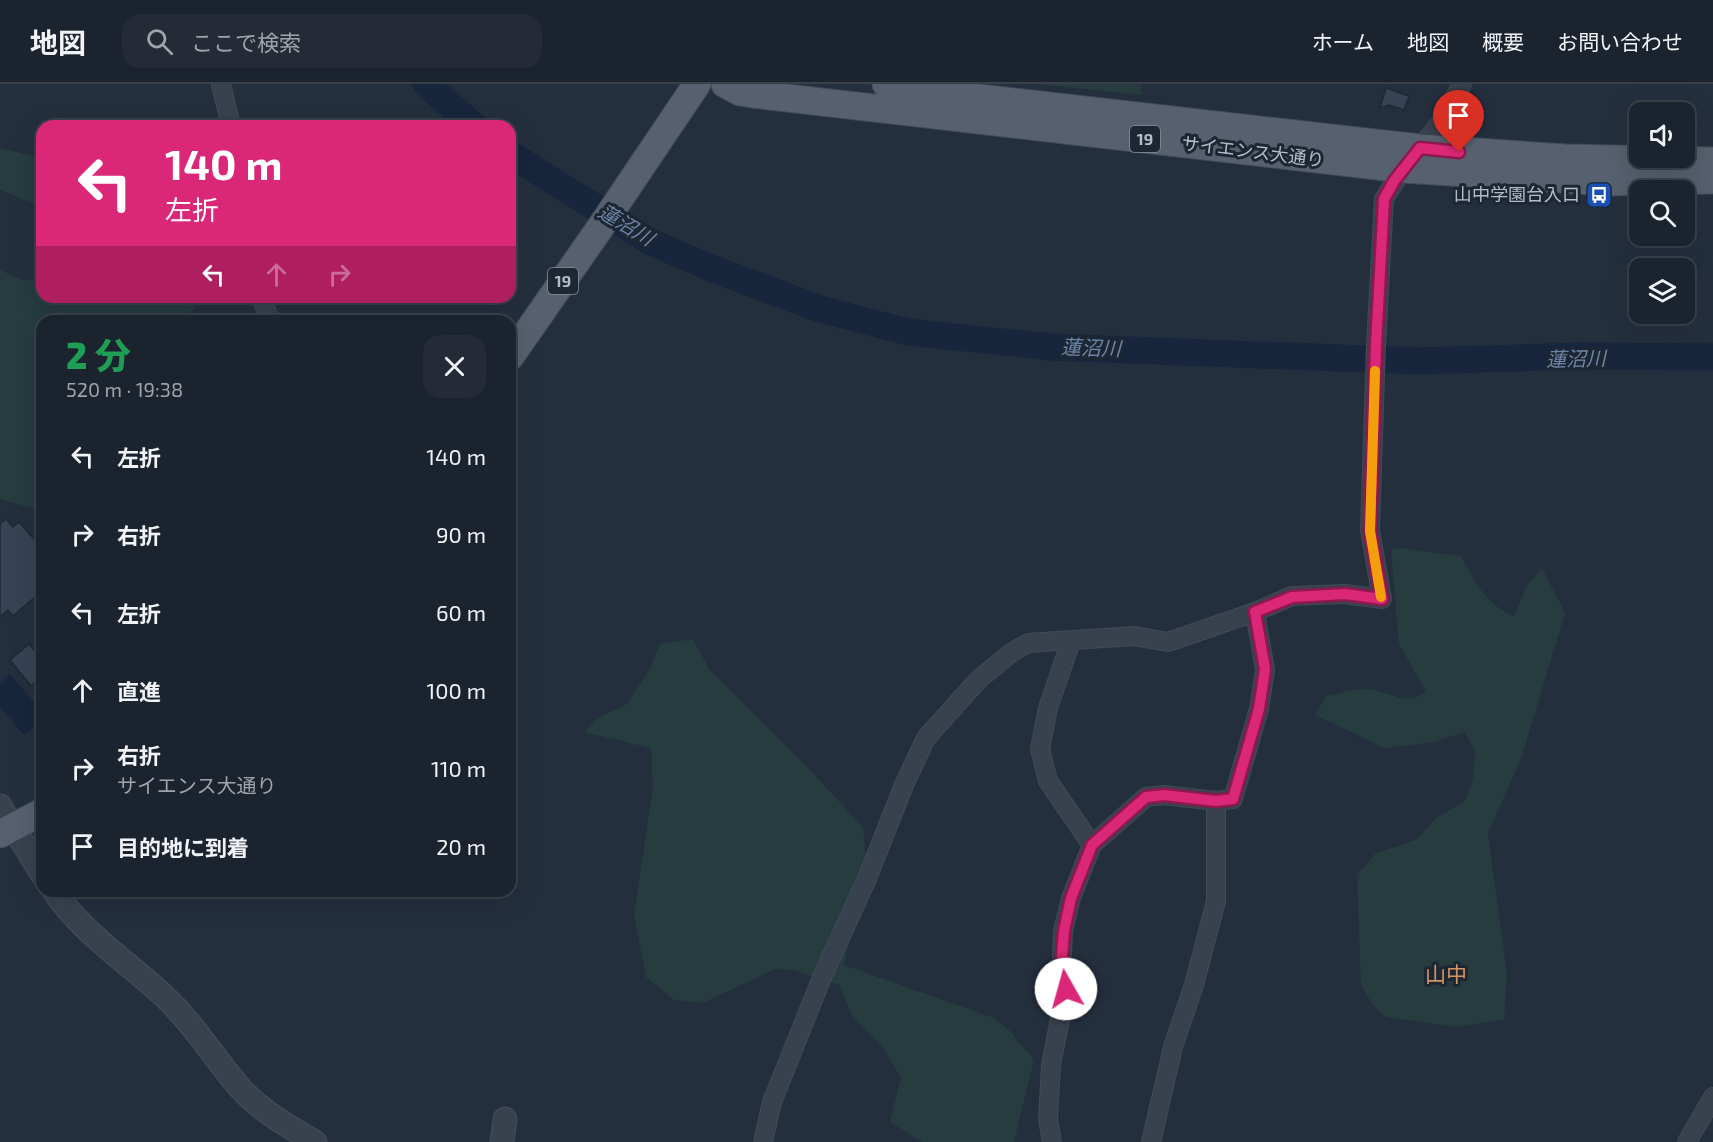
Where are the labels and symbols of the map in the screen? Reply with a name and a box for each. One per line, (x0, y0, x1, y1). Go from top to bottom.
pin (1433, 90, 1484, 152)
road number: 19 (1130, 126, 1160, 152)
street label: サイエンス大通り (1181, 131, 1326, 171)
bus stop icon: 山中学園台入口 (1584, 180, 1614, 210)
place label: 山中学園台入口 (1454, 183, 1580, 205)
water label: 蓮沼川 (595, 198, 660, 251)
road number: 19 (548, 268, 578, 294)
water label: 蓮沼川 (1061, 334, 1123, 360)
water label: 蓮沼川 (1546, 345, 1608, 371)
position arrow (1034, 957, 1098, 1021)
district label: 山中 (1425, 961, 1467, 986)

